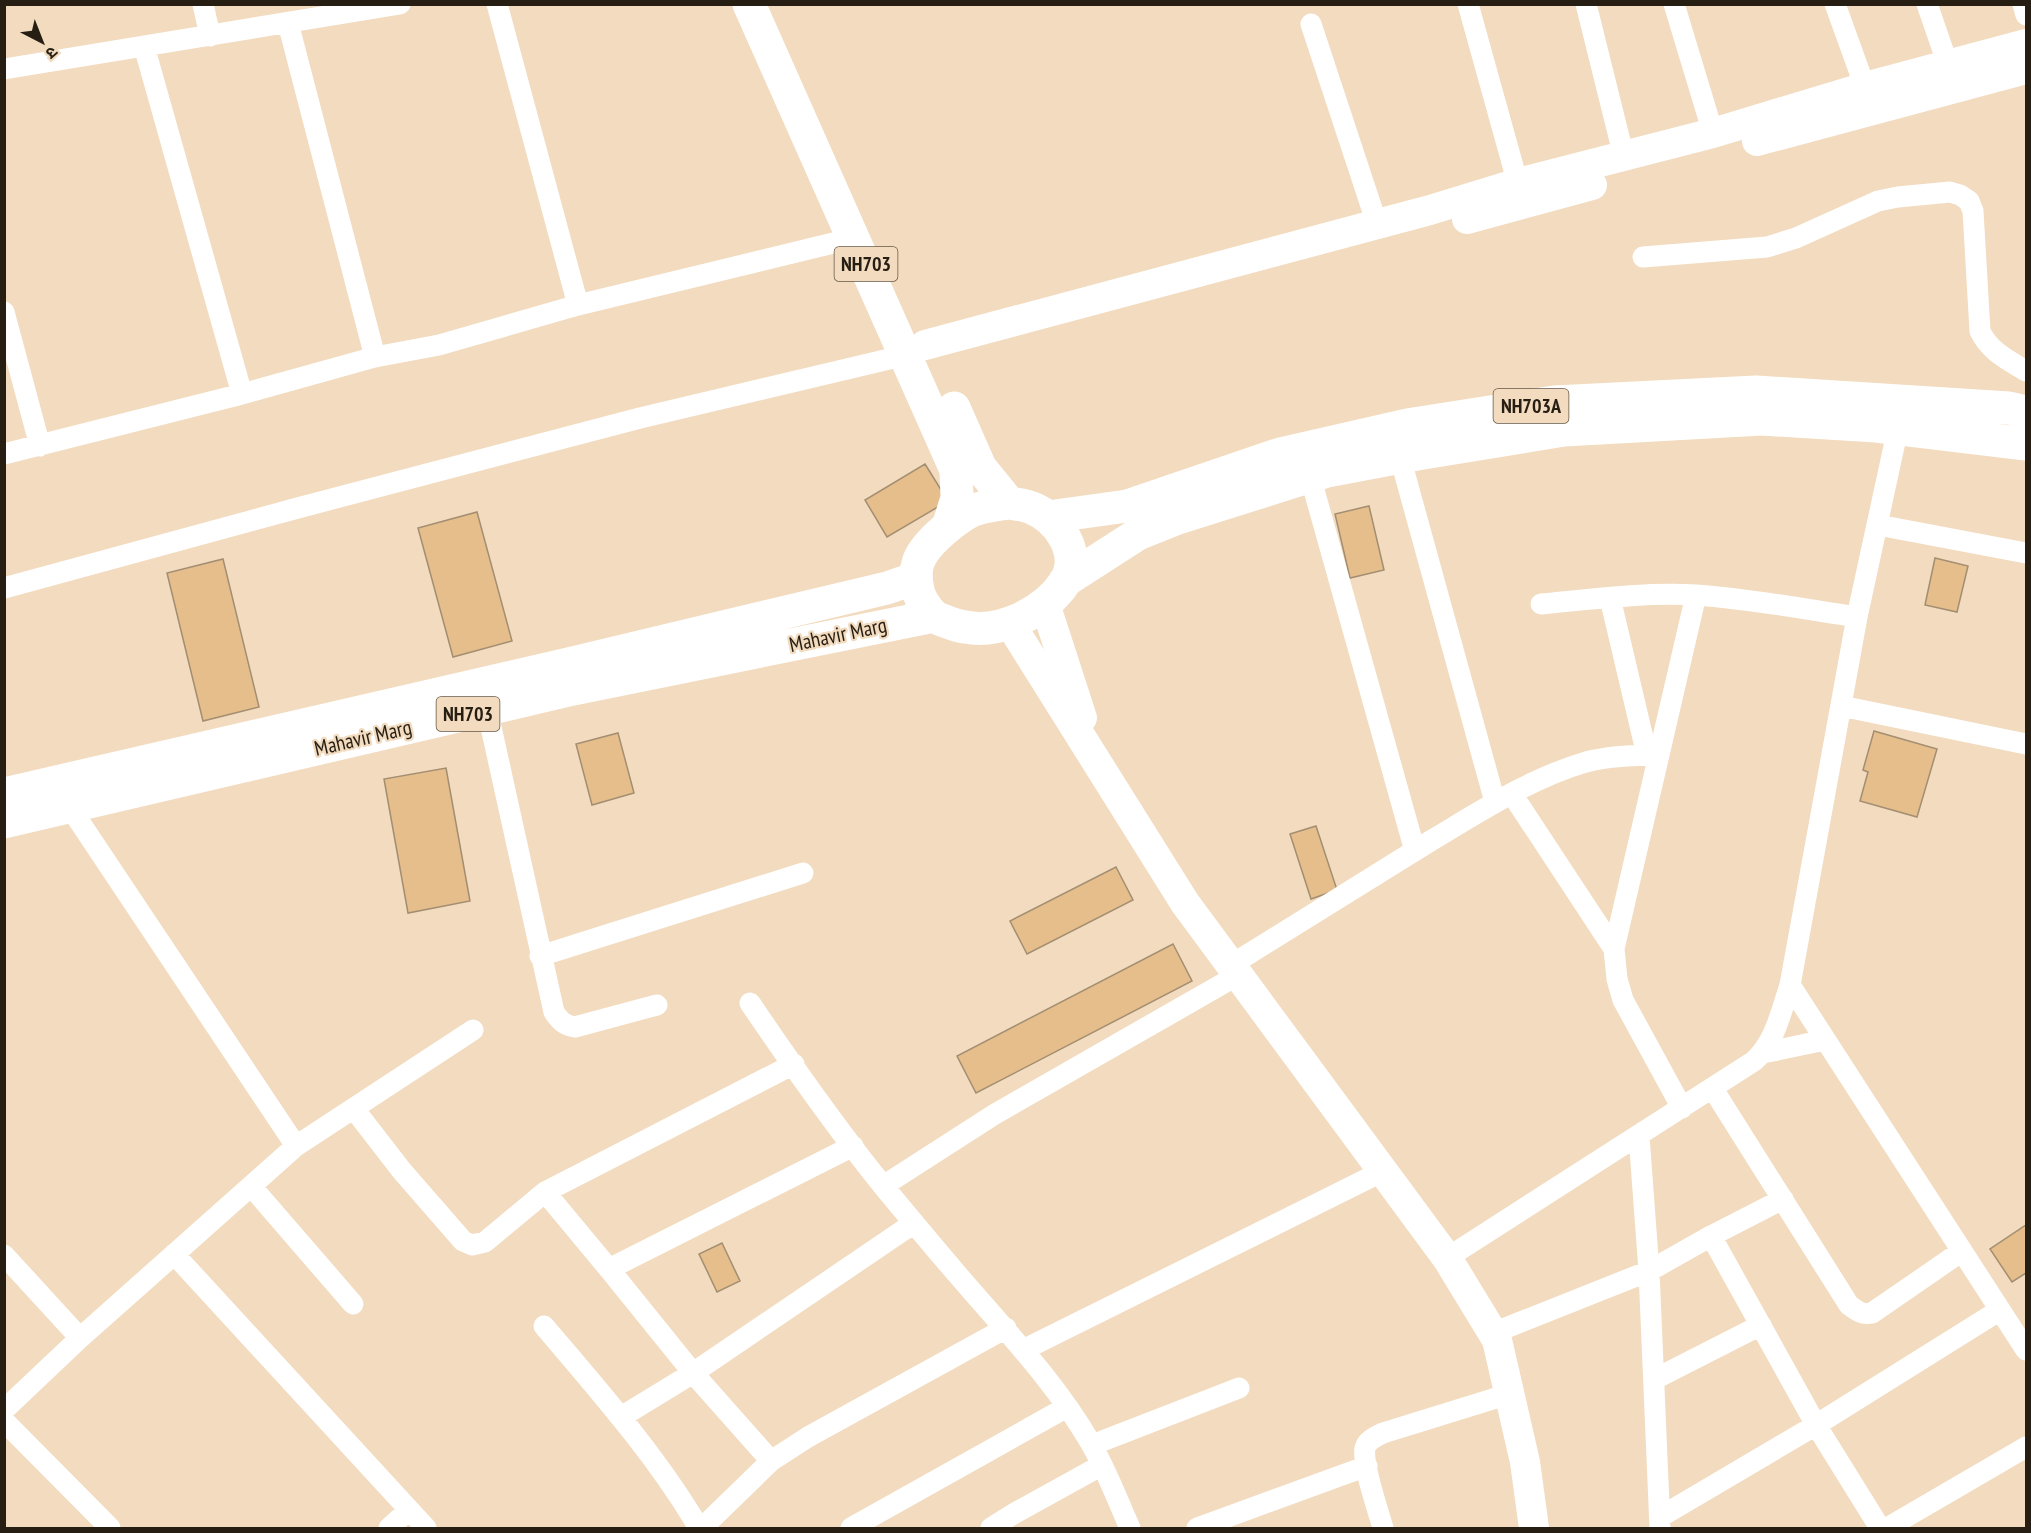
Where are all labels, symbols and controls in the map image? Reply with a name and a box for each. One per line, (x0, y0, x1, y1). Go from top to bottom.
north arrow (12, 12, 72, 72)
text: उ (41, 43, 62, 64)
road number: NH703 (834, 247, 898, 281)
road number: NH703A (1494, 389, 1568, 423)
street label: Mahavir Marg (787, 611, 889, 658)
road number: NH703 (436, 697, 500, 731)
street label: Mahavir Marg (312, 713, 414, 762)

